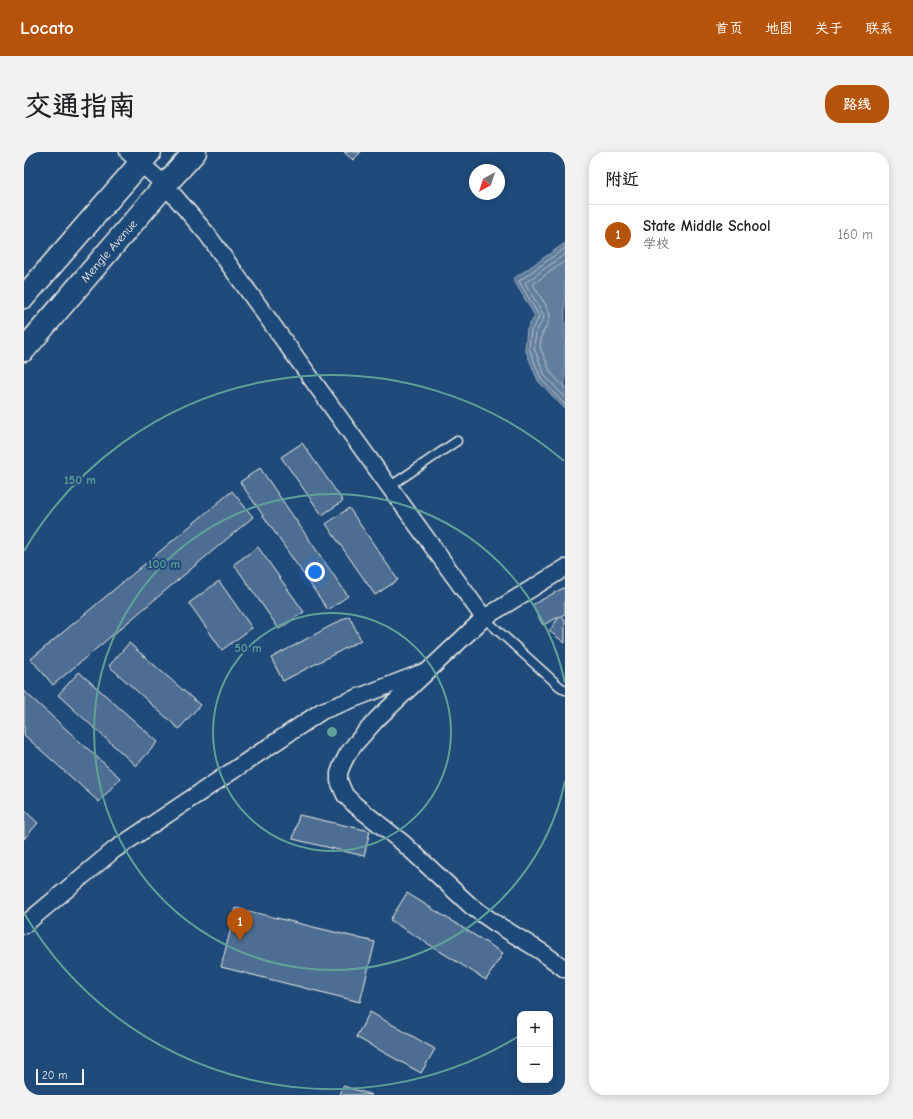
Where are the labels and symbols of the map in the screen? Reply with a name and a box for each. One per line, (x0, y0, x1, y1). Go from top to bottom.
north arrow (469, 164, 505, 200)
street label: Mengle Avenue (78, 217, 140, 285)
text: 150 m (64, 473, 96, 487)
text: 100 m (148, 557, 180, 571)
your location (305, 562, 325, 582)
text: 50 m (234, 641, 262, 655)
centre of rings (325, 725, 339, 739)
pin: 1 (227, 908, 253, 941)
scale bar (36, 1067, 84, 1086)

